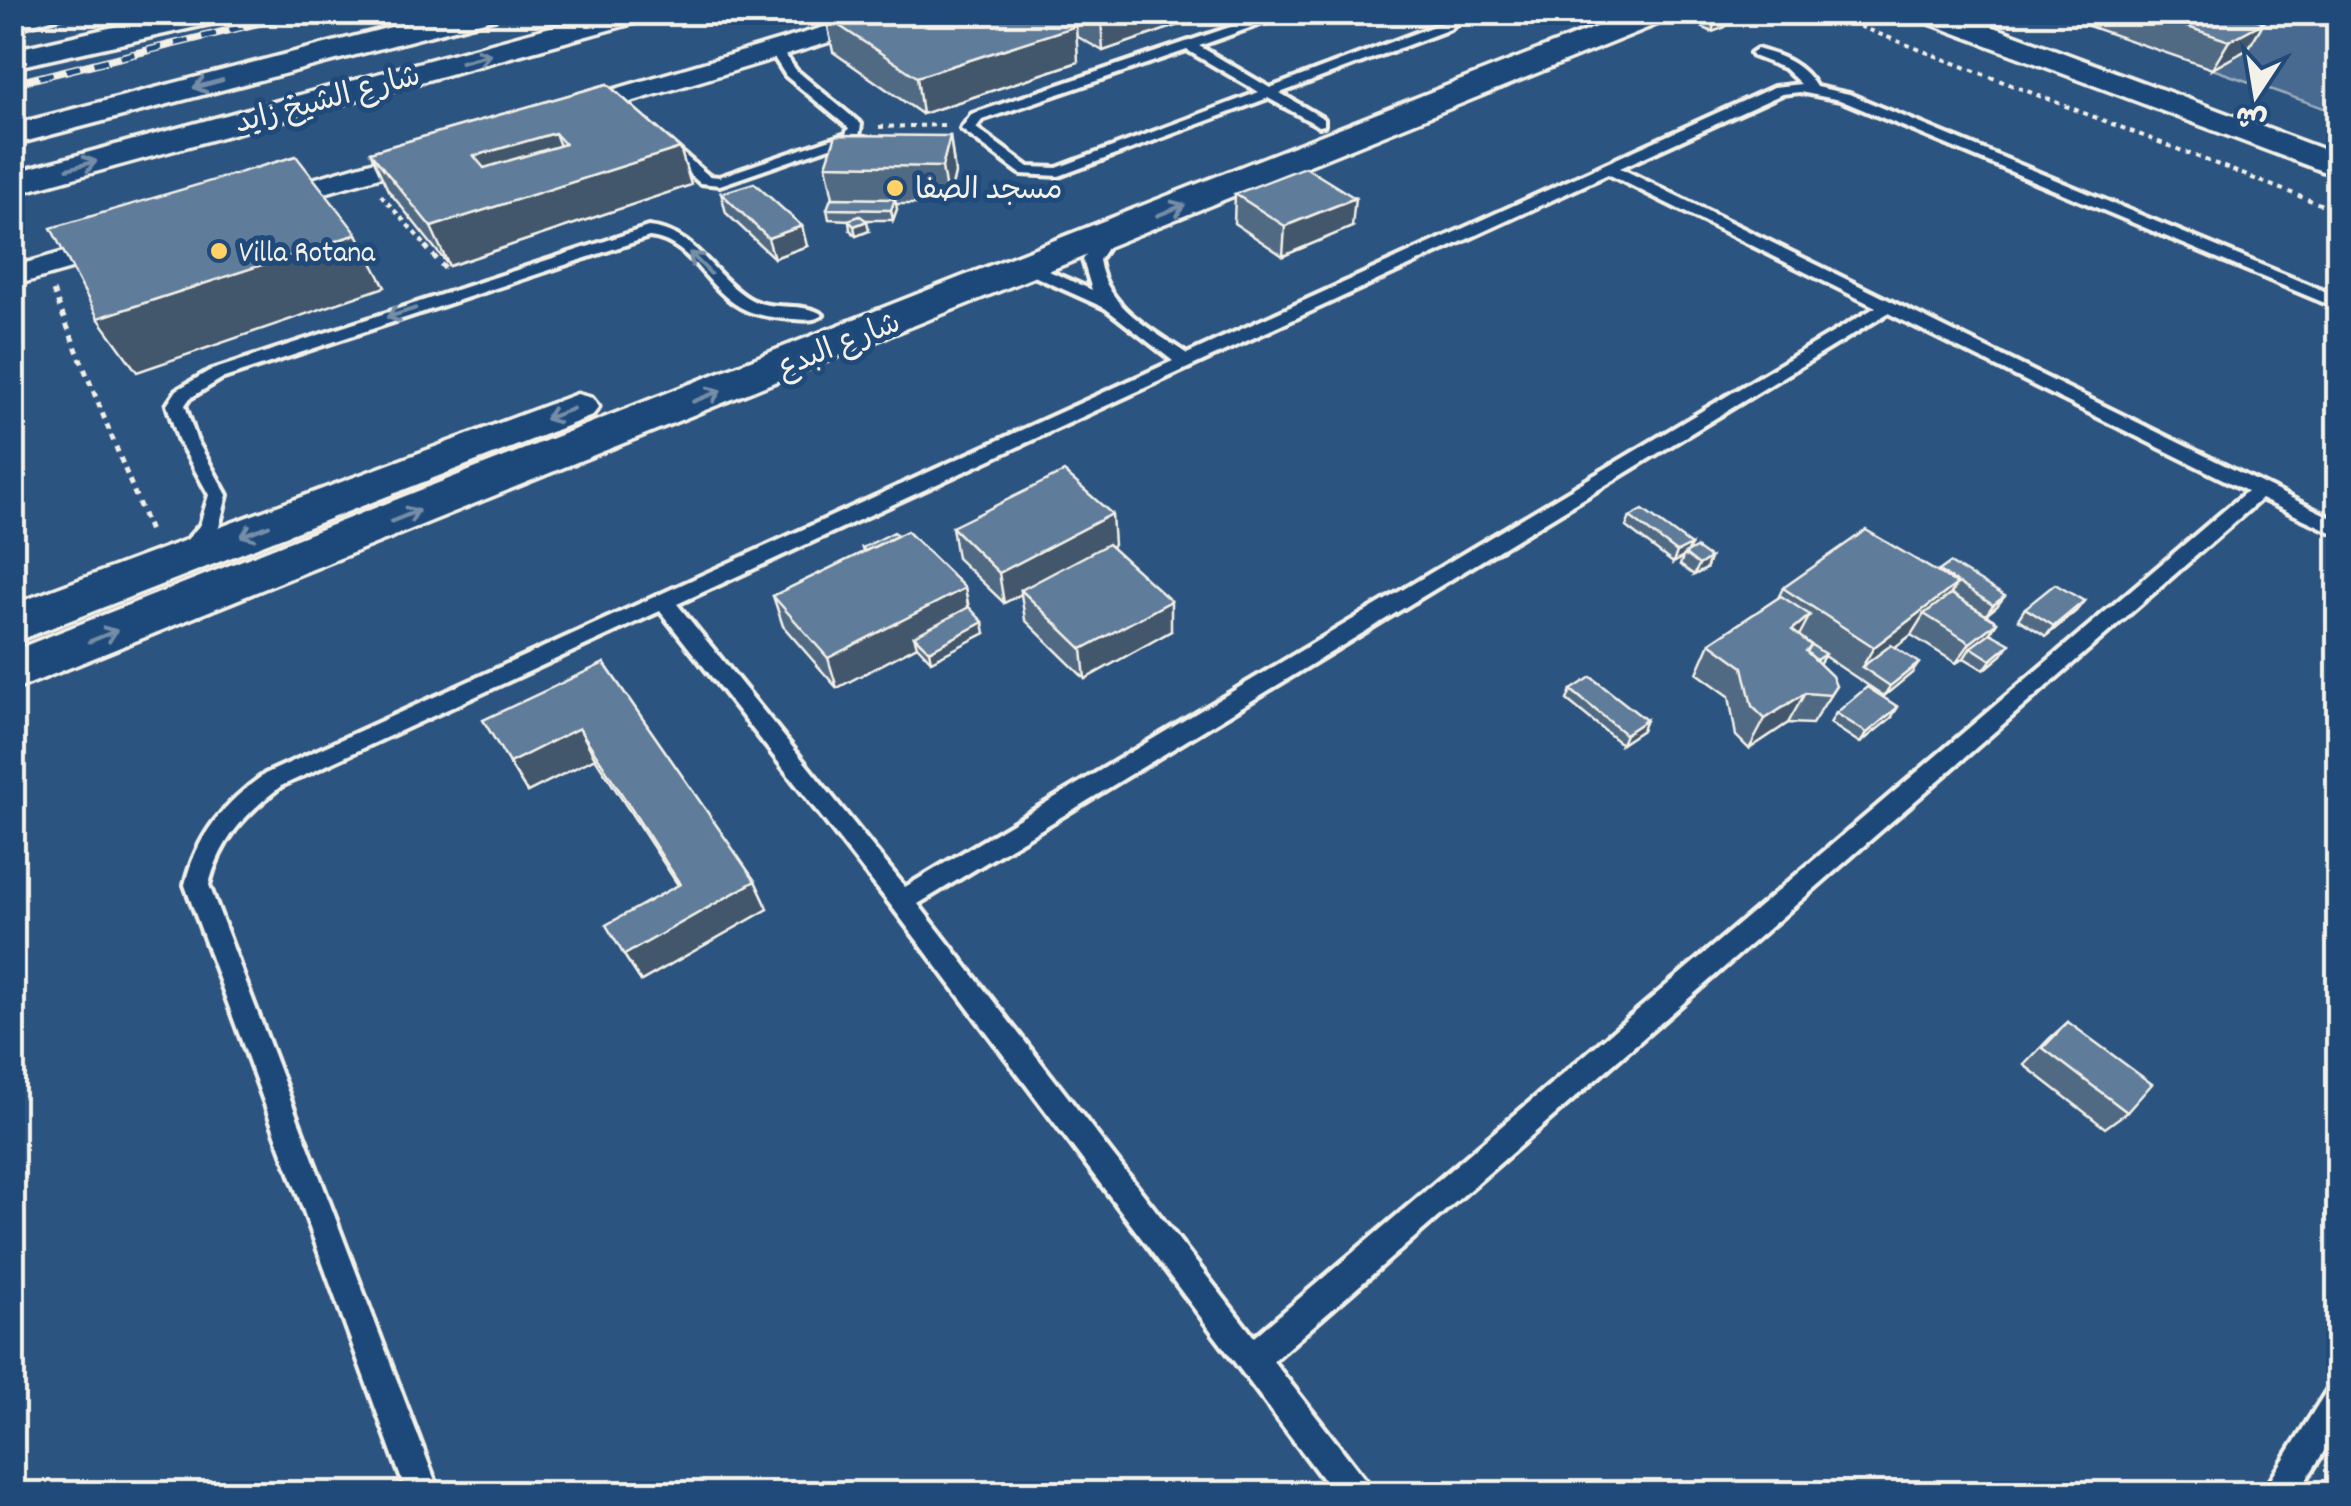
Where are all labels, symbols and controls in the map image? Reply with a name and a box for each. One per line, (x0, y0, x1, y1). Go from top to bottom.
north arrow (2206, 45, 2306, 145)
one-way arrow (460, 47, 491, 66)
street label: شارع الشيخ زايد (231, 57, 426, 148)
one-way arrow (193, 76, 224, 95)
text: ش (2233, 92, 2271, 137)
one-way arrow (66, 155, 97, 174)
place label: مسجد الصفا (915, 171, 1062, 214)
marker: مسجد الصفا (884, 177, 906, 199)
one-way arrow (1155, 199, 1186, 217)
place label: Villa Rotana (239, 234, 376, 277)
marker: Villa Rotana (208, 240, 230, 262)
one-way arrow (689, 251, 713, 275)
street label: شارع البدع (771, 304, 908, 392)
one-way arrow (386, 306, 417, 324)
one-way arrow (691, 385, 722, 403)
one-way arrow (544, 406, 575, 424)
one-way arrow (389, 506, 420, 524)
one-way arrow (241, 524, 271, 542)
one-way arrow (87, 626, 118, 644)

